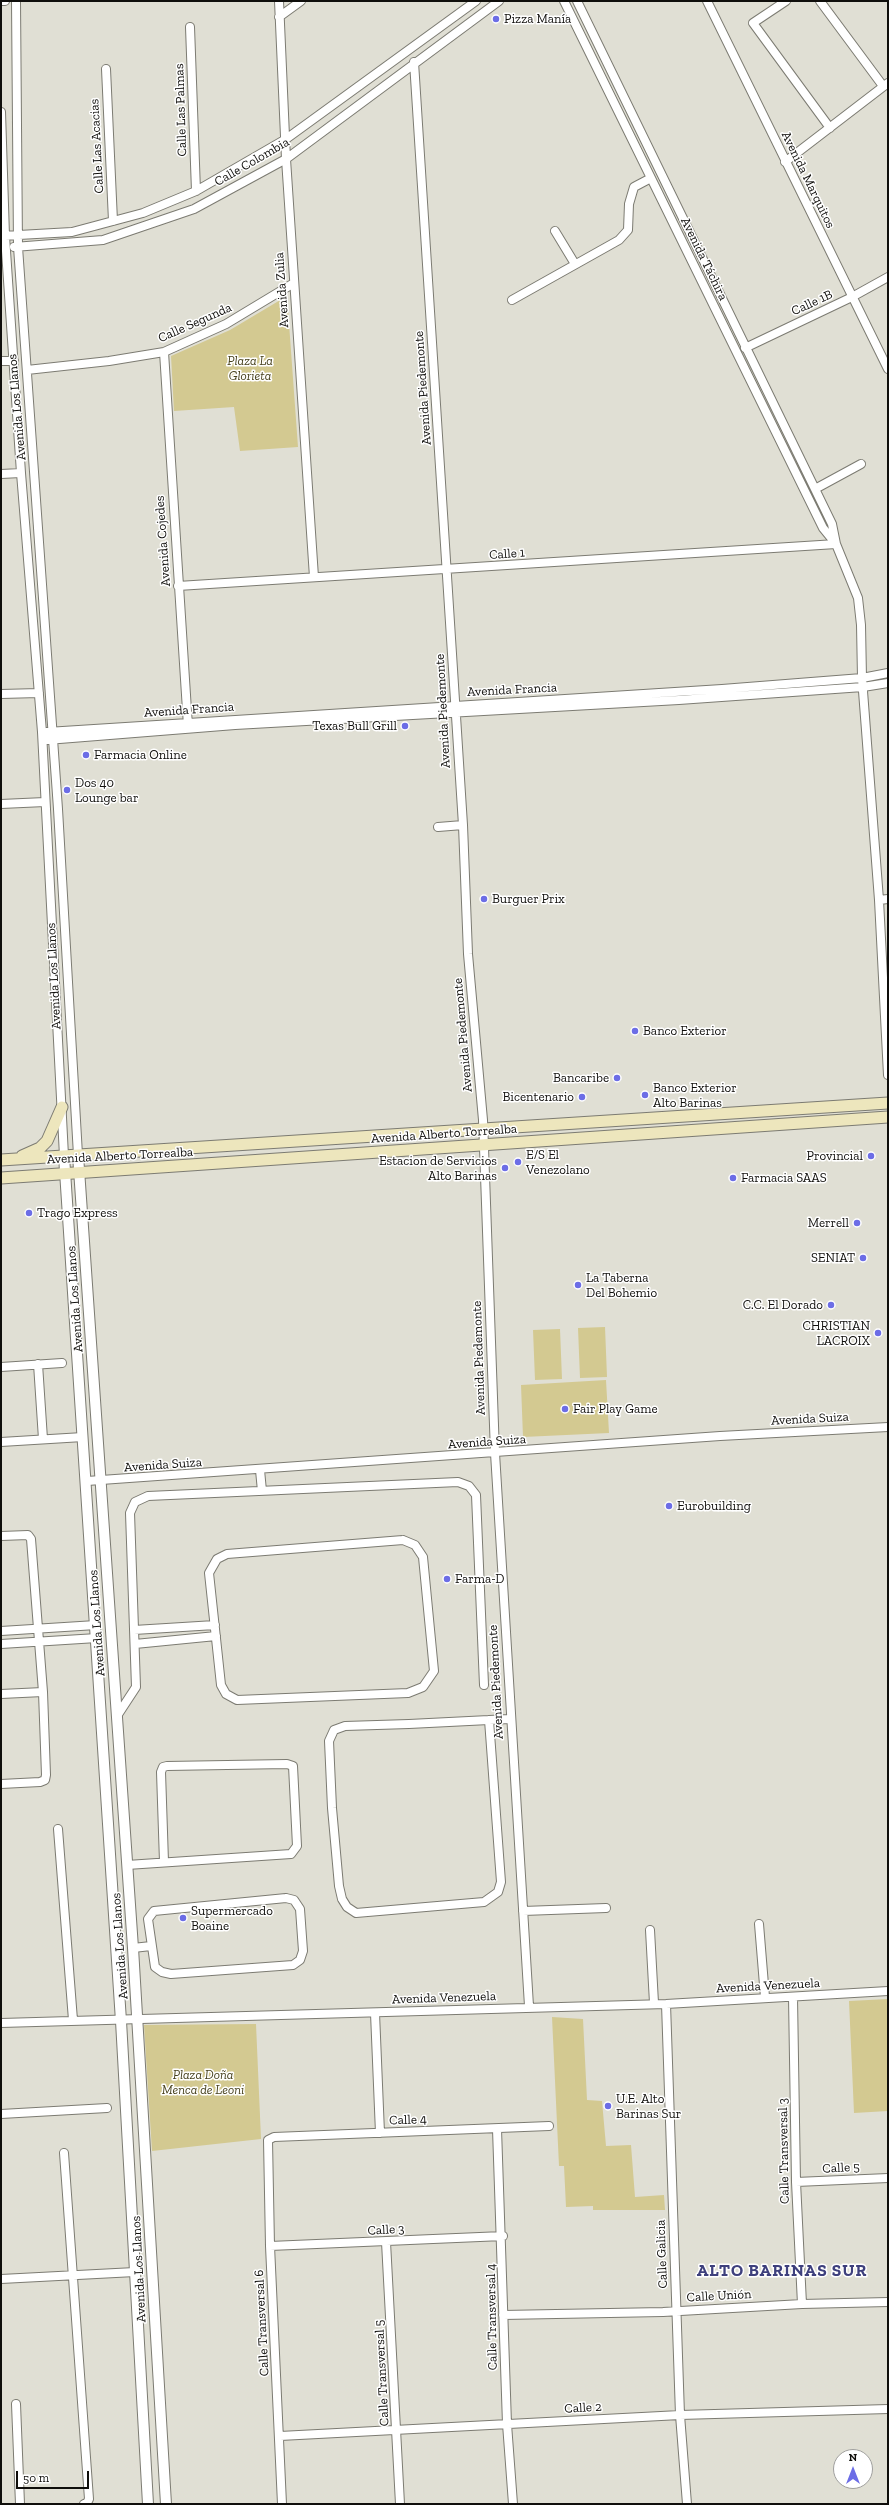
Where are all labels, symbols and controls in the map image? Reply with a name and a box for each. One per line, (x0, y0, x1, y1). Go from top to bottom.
place label: Pizza Manía (504, 11, 571, 27)
marker: Pizza Manía (491, 14, 501, 24)
street label: Calle Las Palmas (172, 63, 190, 157)
street label: Calle Las Acacias (87, 98, 107, 194)
street label: Avenida Marquitos (778, 129, 838, 231)
street label: Calle Colombia (212, 134, 292, 190)
street label: Avenida Táchira (677, 215, 731, 303)
street label: Avenida Zulia (272, 252, 292, 328)
street label: Calle 1B (789, 287, 835, 319)
street label: Calle Segunda (156, 300, 234, 346)
street label: Avenida Piedemonte (411, 330, 435, 446)
street label: Avenida Los Llanos (5, 353, 29, 461)
park label: Plaza La Glorieta (227, 353, 273, 384)
street label: Avenida Cojedes (152, 495, 174, 587)
street label: Calle 1 (489, 545, 525, 563)
street label: Avenida Piedemonte (432, 653, 454, 769)
street label: Avenida Francia (467, 680, 557, 700)
street label: Avenida Francia (143, 699, 235, 721)
place label: Texas Bull Grill (312, 718, 397, 734)
marker: Texas Bull Grill (400, 721, 410, 731)
place label: Farmacia Online (94, 747, 187, 763)
marker: Farmacia Online (81, 750, 91, 760)
place label: Dos 40 Lounge bar (75, 775, 138, 806)
marker: Dos 40 Lounge bar (62, 785, 72, 795)
place label: Burguer Prix (492, 891, 565, 907)
marker: Burguer Prix (479, 894, 489, 904)
street label: Avenida Los Llanos (43, 922, 65, 1030)
street label: Avenida Piedemonte (450, 977, 476, 1093)
place label: Banco Exterior (643, 1023, 727, 1039)
marker: Banco Exterior (630, 1026, 640, 1036)
place label: Bancaribe (553, 1070, 609, 1086)
marker: Bancaribe (612, 1073, 622, 1083)
place label: Banco Exterior Alto Barinas (653, 1080, 737, 1111)
place label: Bicentenario (503, 1089, 574, 1105)
marker: Banco Exterior Alto Barinas (640, 1090, 650, 1100)
marker: Bicentenario (577, 1092, 587, 1102)
street label: Avenida Alberto Torrealba (370, 1121, 518, 1147)
street label: Avenida Alberto Torrealba (46, 1144, 194, 1168)
place label: E/S El Venezolano (526, 1147, 590, 1178)
place label: Provincial (807, 1148, 863, 1164)
marker: Provincial (866, 1151, 876, 1161)
place label: Estacion de Servicios Alto Barinas (379, 1153, 497, 1184)
marker: E/S El Venezolano (513, 1157, 523, 1167)
marker: Estacion de Servicios Alto Barinas (500, 1163, 510, 1173)
place label: Farmacia SAAS (741, 1170, 827, 1186)
marker: Farmacia SAAS (728, 1173, 738, 1183)
place label: Trago Express (37, 1205, 118, 1221)
marker: Trago Express (24, 1208, 34, 1218)
place label: Merrell (808, 1215, 849, 1231)
marker: Merrell (852, 1218, 862, 1228)
street label: Avenida Los Llanos (63, 1245, 87, 1353)
place label: SENIAT (811, 1250, 855, 1266)
marker: SENIAT (858, 1253, 868, 1263)
place label: La Taberna Del Bohemio (586, 1270, 657, 1301)
marker: La Taberna Del Bohemio (573, 1280, 583, 1290)
place label: C.C. El Dorado (743, 1297, 823, 1313)
marker: C.C. El Dorado (826, 1300, 836, 1310)
street label: Avenida Piedemonte (469, 1301, 489, 1415)
place label: CHRISTIAN LACROIX (802, 1318, 870, 1349)
marker: CHRISTIAN LACROIX (873, 1328, 883, 1338)
place label: Fair Play Game (573, 1401, 658, 1417)
marker: Fair Play Game (560, 1404, 570, 1414)
street label: Avenida Suiza (771, 1409, 849, 1429)
street label: Avenida Suiza (448, 1431, 526, 1453)
street label: Avenida Suiza (124, 1454, 202, 1476)
place label: Eurobuilding (677, 1498, 751, 1514)
marker: Eurobuilding (664, 1501, 674, 1511)
street label: Avenida Los Llanos (85, 1569, 109, 1677)
place label: Farma-D (455, 1571, 505, 1587)
marker: Farma-D (442, 1574, 452, 1584)
street label: Avenida Piedemonte (485, 1624, 507, 1740)
street label: Avenida Los Llanos (108, 1892, 132, 2000)
place label: Supermercado Boaine (191, 1903, 273, 1934)
marker: Supermercado Boaine (178, 1913, 188, 1923)
street label: Avenida Venezuela (716, 1975, 820, 1997)
street label: Avenida Venezuela (392, 1988, 496, 2008)
park label: Plaza Doña Menca de Leoni (162, 2067, 244, 2098)
place label: U.E. Alto Barinas Sur (616, 2091, 681, 2122)
street label: Calle Transversal 3 (775, 2098, 793, 2204)
marker: U.E. Alto Barinas Sur (603, 2101, 613, 2111)
street label: Calle 4 (389, 2112, 427, 2128)
street label: Calle 5 (822, 2159, 860, 2177)
street label: Avenida Los Llanos (128, 2215, 150, 2323)
street label: Calle Galicia (653, 2219, 671, 2289)
street label: Calle 3 (367, 2221, 405, 2239)
district label: ALTO BARINAS SUR (697, 2261, 867, 2281)
street label: Calle Transversal 4 (483, 2263, 501, 2371)
street label: Calle Transversal 6 (251, 2269, 273, 2377)
street label: Calle Unión (686, 2287, 752, 2305)
street label: Calle Transversal 5 (371, 2319, 393, 2427)
street label: Calle 2 (564, 2399, 602, 2417)
north arrow (833, 2449, 873, 2489)
text: N (849, 2451, 857, 2464)
scale bar (18, 2463, 91, 2489)
text: 50 m (23, 2471, 49, 2485)

